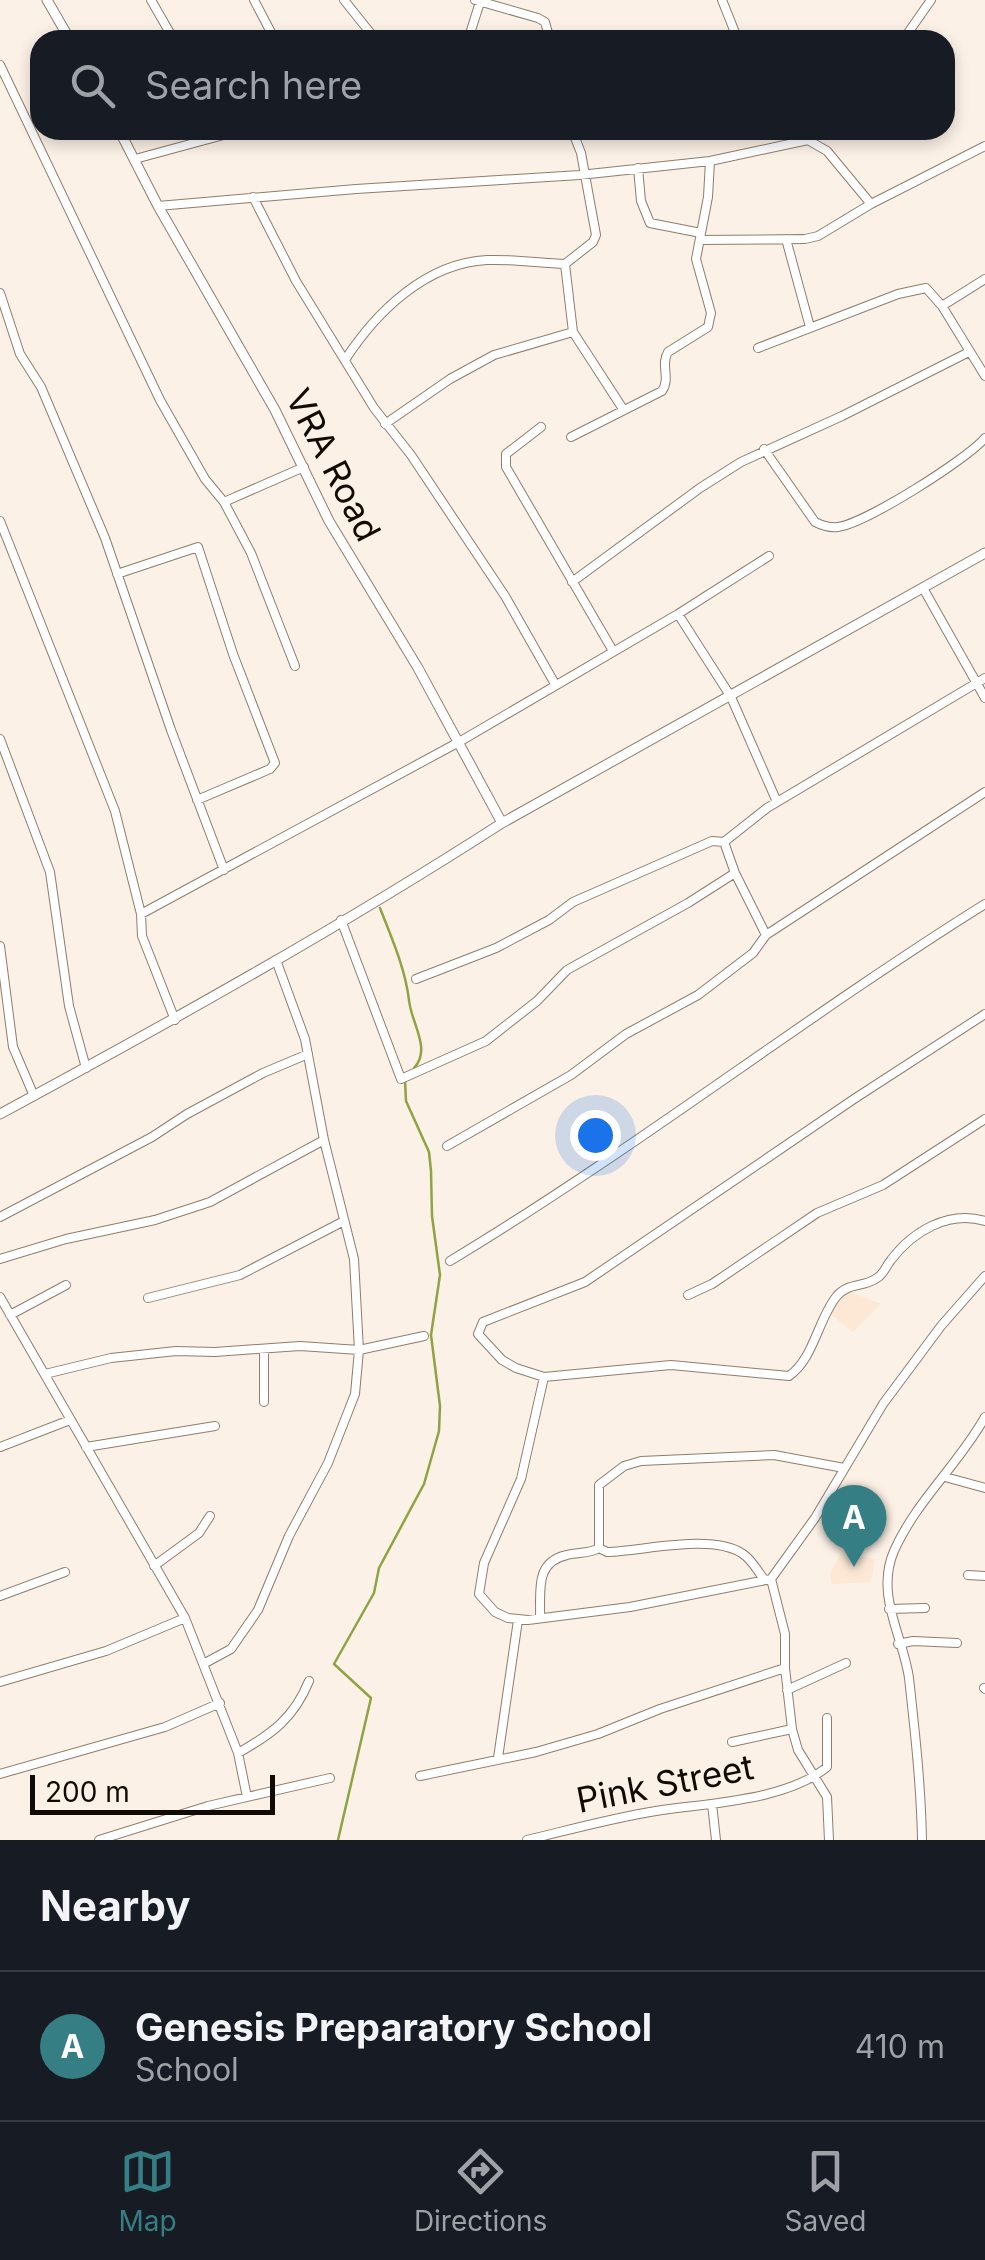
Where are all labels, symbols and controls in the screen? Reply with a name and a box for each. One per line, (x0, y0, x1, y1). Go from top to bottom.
search box (30, 30, 955, 140)
icon: search (65, 58, 120, 113)
text: Search here (145, 62, 362, 108)
street label: VRA Road (278, 381, 390, 548)
your location (570, 1110, 621, 1161)
pin: A (822, 1484, 886, 1567)
street label: Pink Street (573, 1745, 757, 1821)
scale bar (30, 1770, 275, 1814)
text: 200 m (45, 1775, 130, 1809)
text: Nearby (40, 1880, 191, 1931)
text: Genesis Preparatory School (135, 2004, 652, 2050)
text: A (61, 2027, 84, 2066)
text: 410 m (855, 2027, 945, 2066)
text: School (135, 2050, 239, 2089)
tab: Map (119, 2144, 177, 2238)
tab: Directions (414, 2144, 547, 2238)
tab: Saved (784, 2144, 866, 2238)

